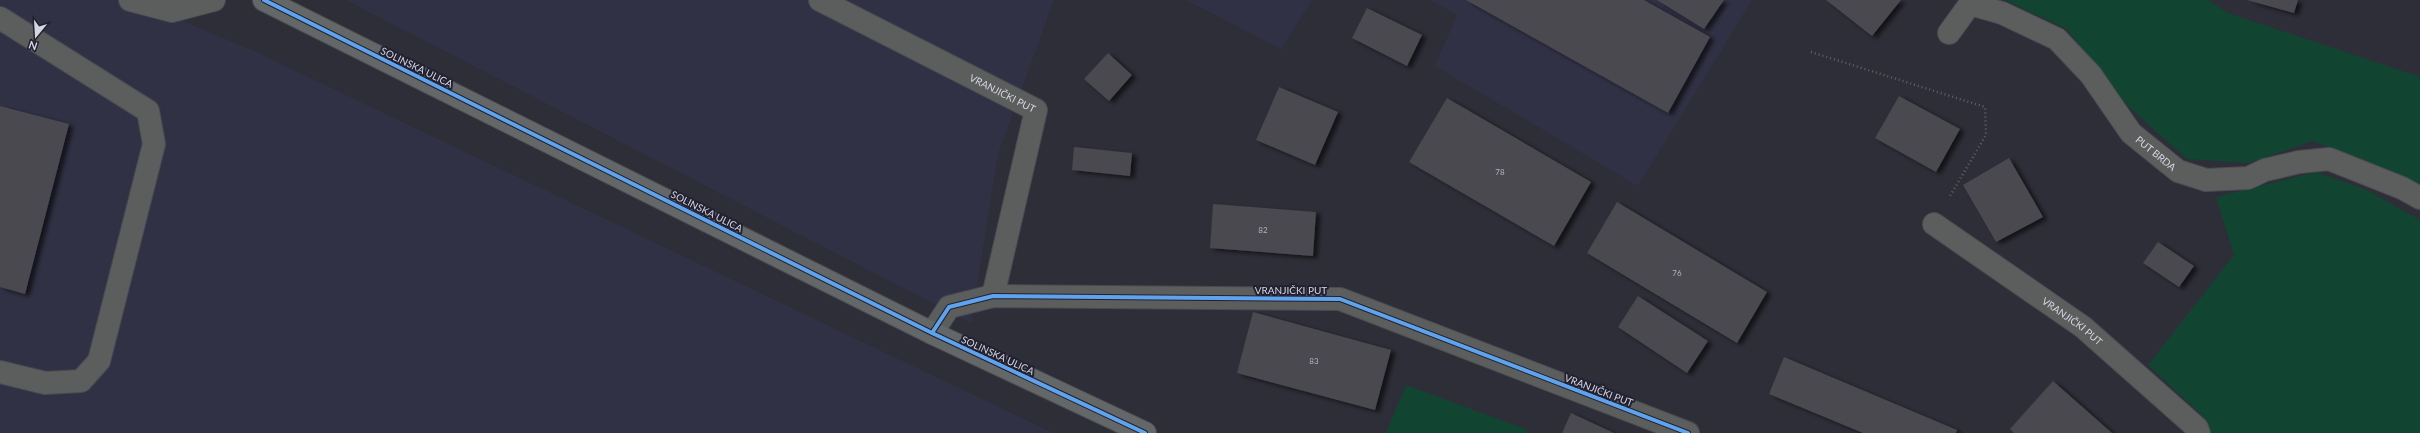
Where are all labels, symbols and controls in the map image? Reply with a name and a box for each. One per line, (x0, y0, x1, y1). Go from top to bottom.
north arrow (16, 16, 56, 56)
text: N (27, 38, 39, 53)
street label: SOLINSKA ULICA (379, 44, 455, 90)
street label: VRANJIČKI PUT (968, 71, 1038, 115)
street label: PUT BRDA (2133, 133, 2179, 173)
house number: 78 (1495, 167, 1505, 177)
street label: SOLINSKA ULICA (669, 188, 745, 234)
house number: 82 (1258, 225, 1268, 235)
house number: 76 (1672, 268, 1682, 278)
street label: VRANJIČKI PUT (1255, 284, 1327, 296)
street label: VRANJIČKI PUT (2040, 295, 2105, 348)
street label: SOLINSKA ULICA (960, 333, 1036, 377)
house number: 83 (1309, 356, 1319, 366)
street label: VRANJIČKI PUT (1563, 371, 1635, 409)

